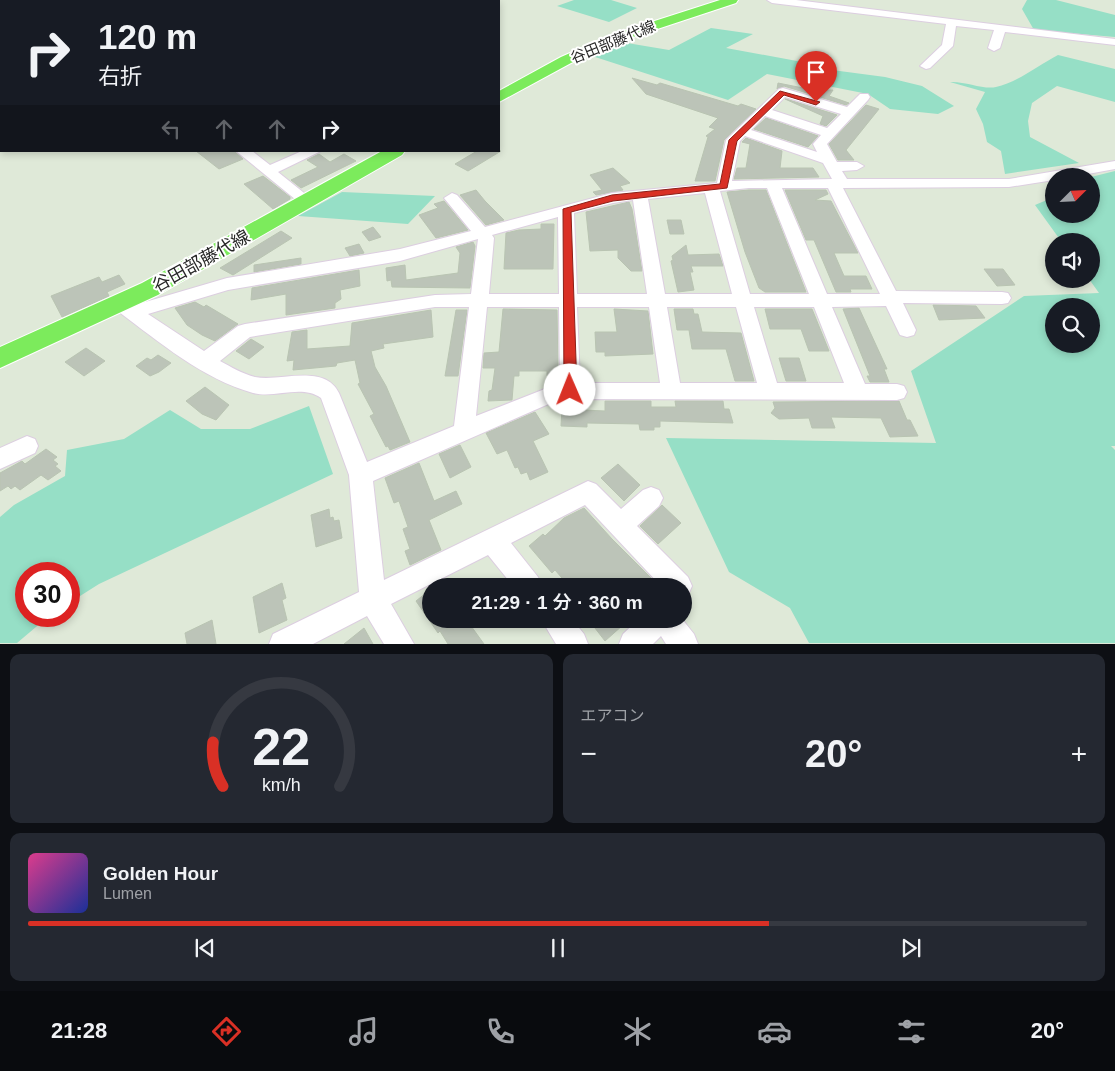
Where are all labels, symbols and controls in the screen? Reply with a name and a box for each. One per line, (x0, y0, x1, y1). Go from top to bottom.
text: 120 m (98, 17, 197, 56)
street label: 谷田部藤代線 (568, 17, 658, 66)
icon: right (15, 20, 80, 85)
pin (795, 51, 837, 102)
icon: arrive (802, 58, 830, 86)
text: 右折 (98, 64, 142, 89)
icon: left (157, 115, 185, 143)
icon: ahead (210, 115, 238, 143)
icon: ahead (263, 115, 291, 143)
icon: right (316, 115, 344, 143)
north arrow (1045, 168, 1100, 222)
map controls (1045, 168, 1100, 353)
street label: 谷田部藤代線 (149, 226, 253, 296)
button: sound (1045, 233, 1100, 288)
button: search (1045, 298, 1100, 353)
position arrow (543, 363, 595, 415)
speed limit sign: 30 (15, 562, 80, 627)
text: 21:29 · 1 分 · 360 m (471, 592, 643, 613)
text: エアコン (581, 707, 645, 724)
text: 22 (252, 718, 310, 776)
text: 20° (805, 733, 862, 775)
text: − (581, 738, 597, 769)
text: + (1071, 738, 1087, 769)
text: km/h (262, 775, 301, 795)
text: Golden Hour (103, 863, 218, 884)
text: Lumen (103, 885, 152, 902)
icon: previous (191, 934, 219, 962)
icon: pause (544, 934, 572, 962)
icon: next (897, 934, 925, 962)
icon: directions (209, 1014, 244, 1049)
icon: music (346, 1014, 381, 1049)
icon: phone (483, 1014, 518, 1049)
icon: climate (620, 1014, 655, 1049)
icon: car (757, 1014, 792, 1049)
icon: filters (894, 1014, 929, 1049)
text: 21:28 (51, 1018, 107, 1043)
text: 20° (1031, 1018, 1064, 1043)

